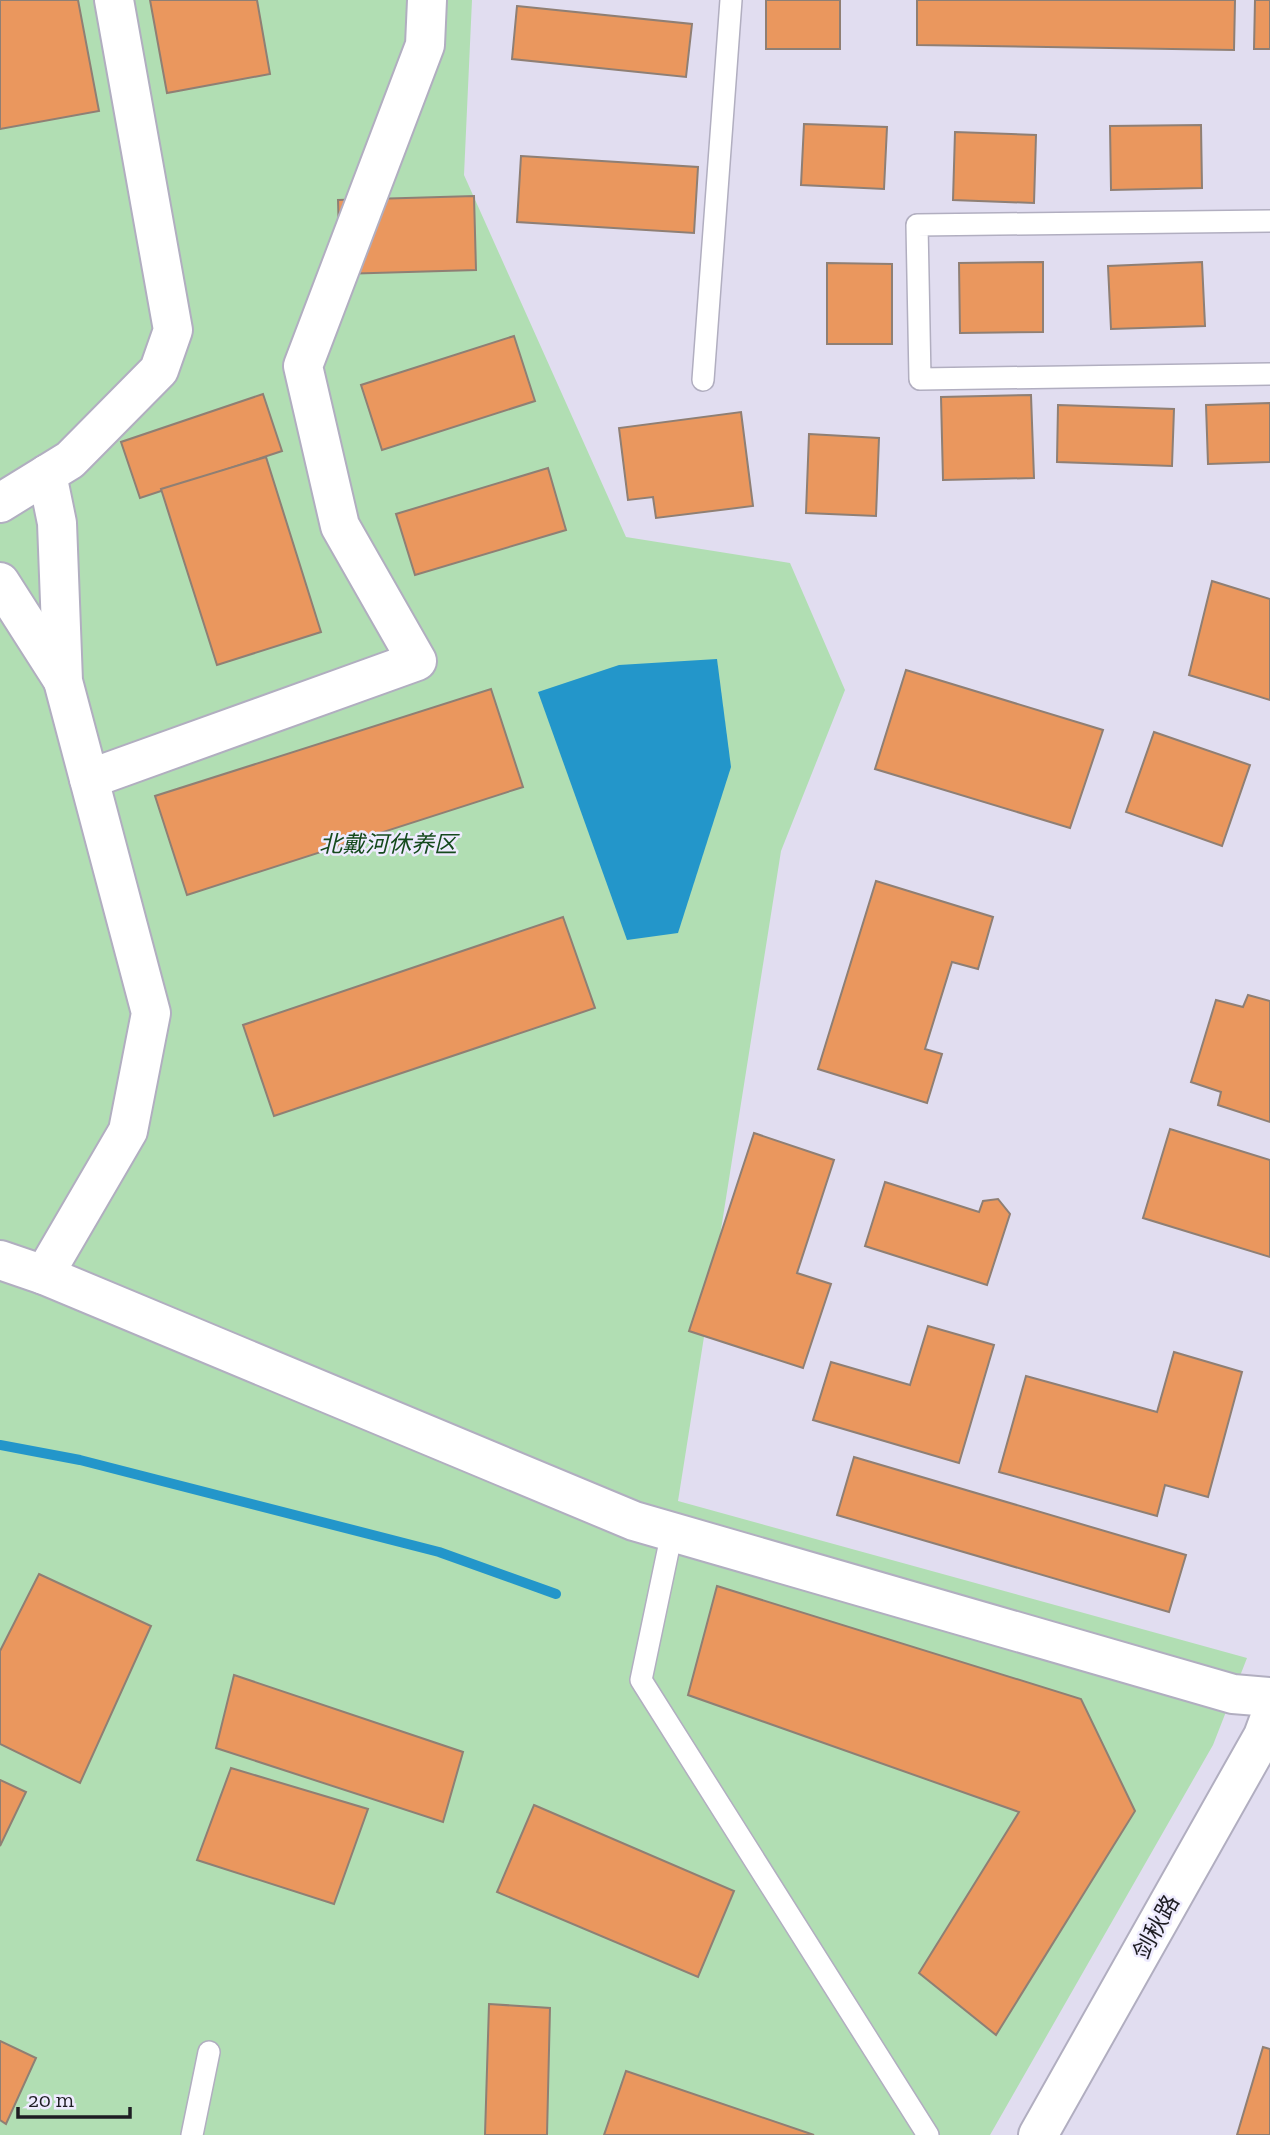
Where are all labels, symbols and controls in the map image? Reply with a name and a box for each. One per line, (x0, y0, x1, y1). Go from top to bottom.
park label: 北戴河休养区 (319, 830, 460, 858)
street label: 剑秋路 (1127, 1890, 1185, 1964)
scale bar (18, 2076, 130, 2120)
text: 20 m (28, 2087, 74, 2112)

